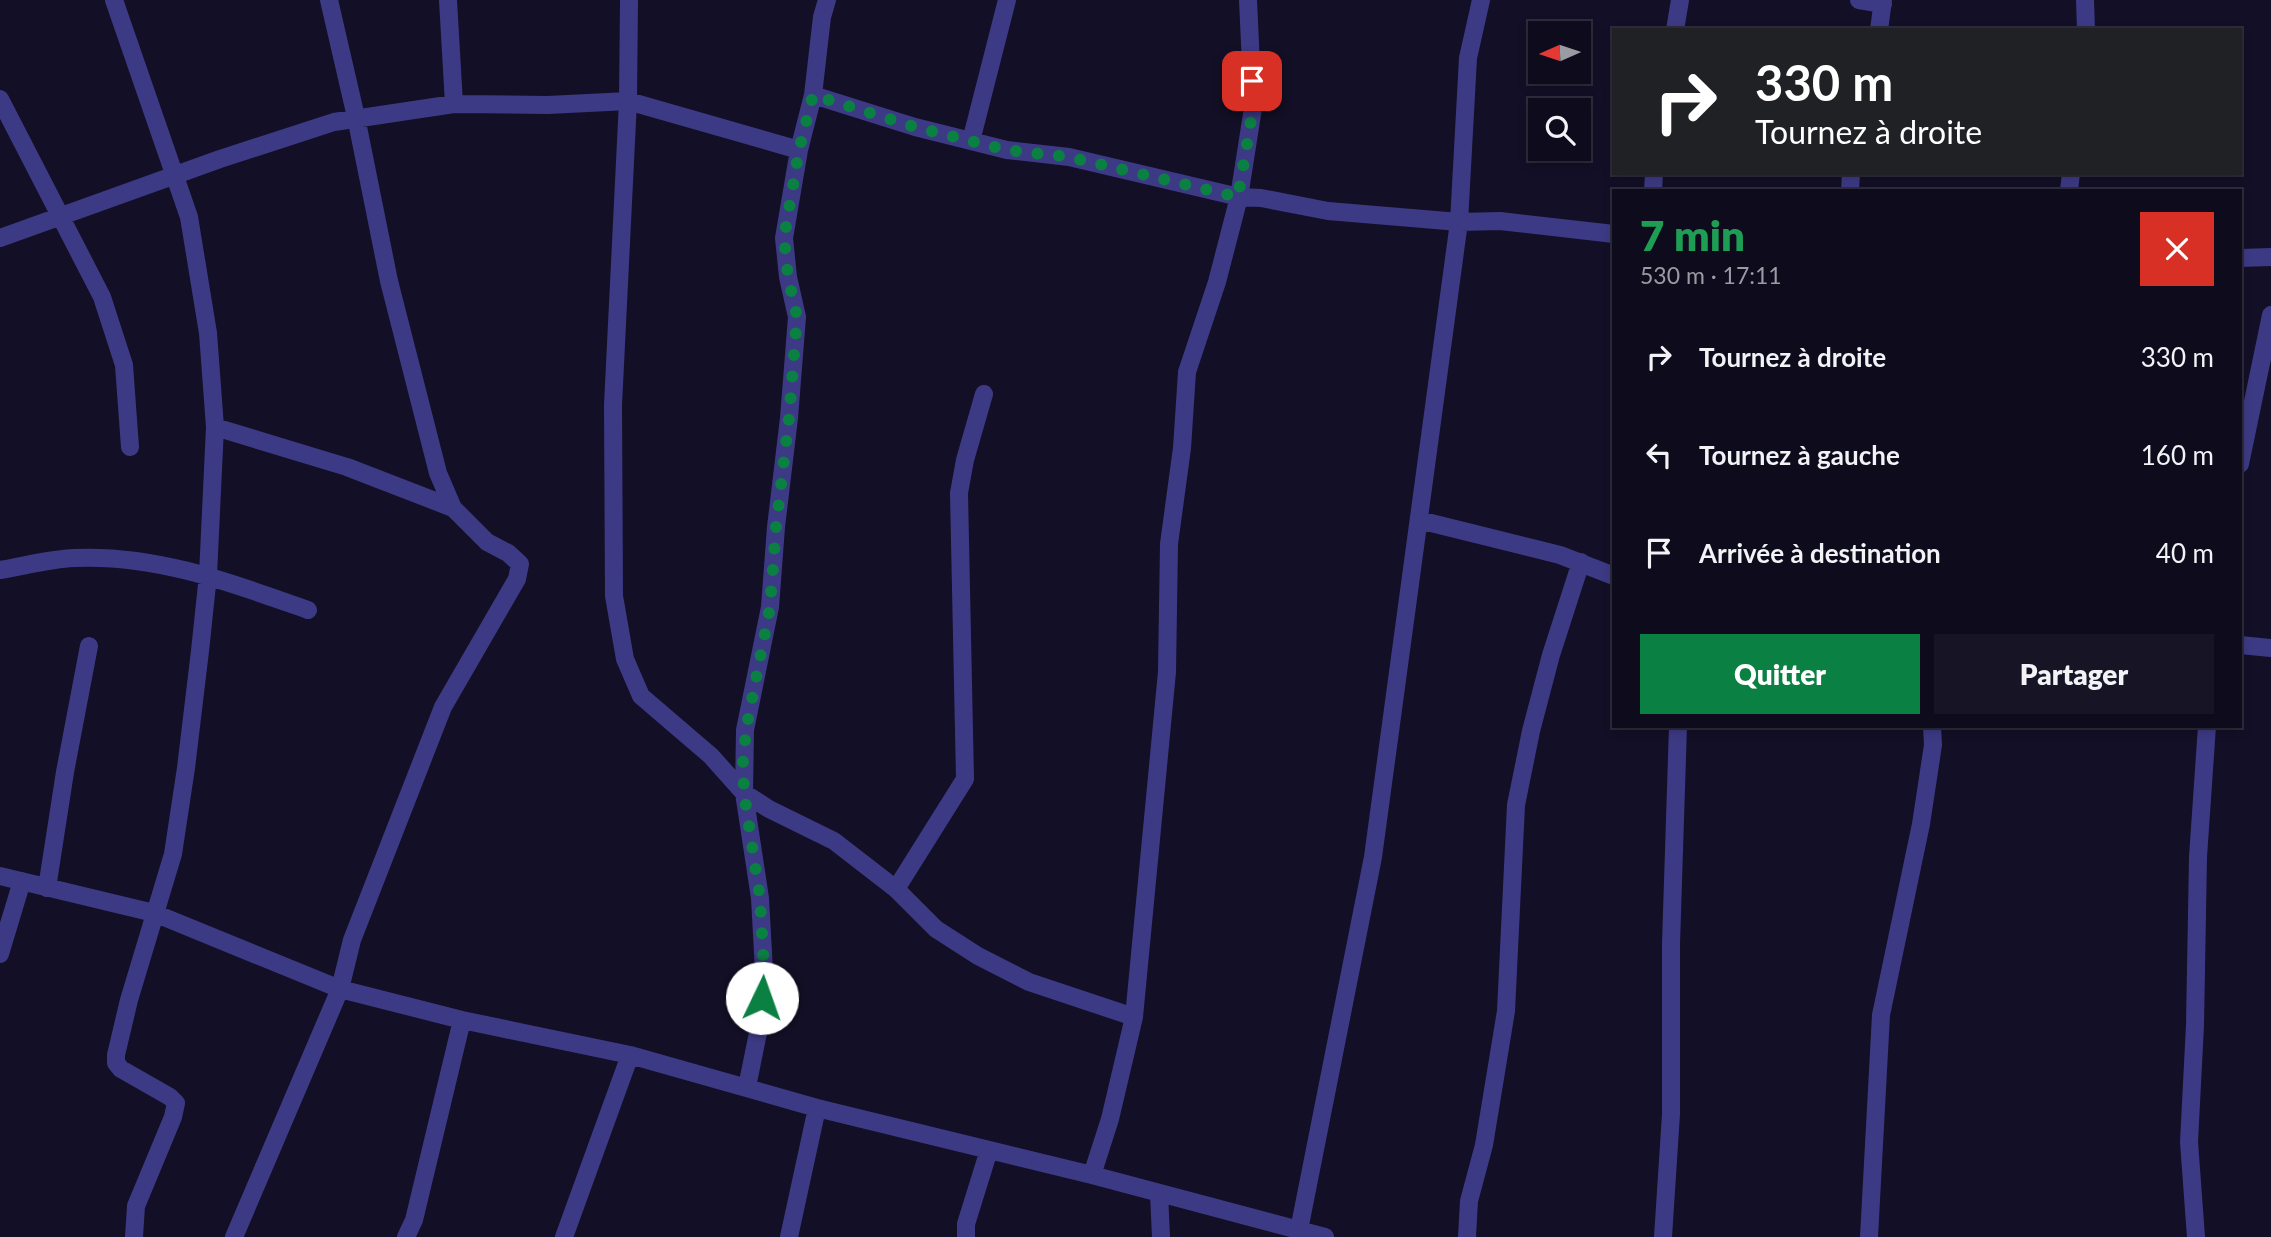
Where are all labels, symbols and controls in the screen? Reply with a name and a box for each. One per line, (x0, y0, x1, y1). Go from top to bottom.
north arrow (1528, 21, 1591, 84)
map controls (1528, 21, 1591, 161)
pin (1222, 51, 1282, 111)
text: 330 m (1755, 53, 1893, 111)
icon: right (1640, 56, 1731, 147)
icon: arrive (1233, 62, 1271, 100)
button: search (1528, 98, 1591, 161)
text: Tournez à droite (1755, 112, 1982, 151)
text: 7 min (1640, 210, 1745, 260)
button: close (2140, 212, 2214, 286)
text: 530 m · 17:11 (1640, 261, 1782, 289)
icon: right (1640, 338, 1678, 376)
text: Tournez à droite (1699, 341, 1886, 373)
text: 330 m (2141, 341, 2214, 373)
icon: left (1640, 436, 1678, 474)
text: Tournez à gauche (1699, 439, 1900, 471)
text: 160 m (2141, 439, 2214, 471)
icon: arrive (1640, 534, 1678, 572)
text: Arrivée à destination (1699, 537, 1941, 569)
text: 40 m (2156, 537, 2214, 569)
button: Quitter (1640, 634, 1920, 714)
button: Partager (1934, 634, 2214, 714)
position arrow (725, 961, 799, 1035)

